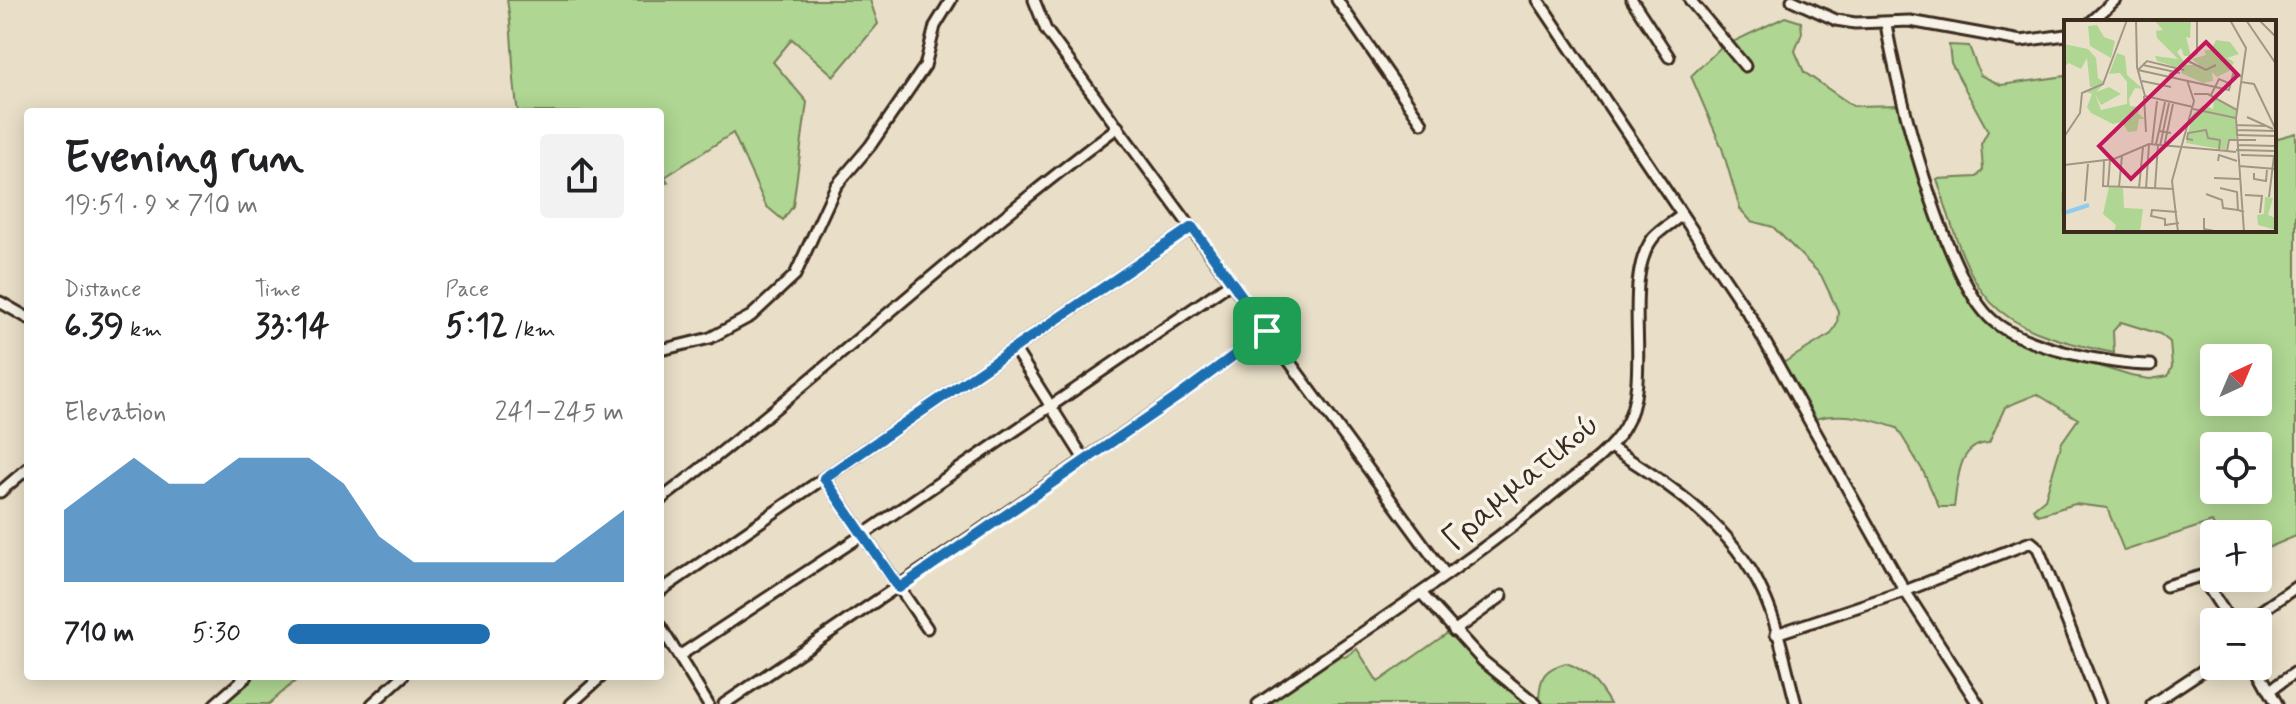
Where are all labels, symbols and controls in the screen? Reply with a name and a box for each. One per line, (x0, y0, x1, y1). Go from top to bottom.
inset map (2064, 20, 2276, 232)
text: Evening run (64, 130, 304, 188)
button: share (540, 134, 624, 218)
text: 19:51 · 9 × 710 m (64, 189, 258, 223)
text: Distance (64, 276, 141, 304)
text: Time (255, 276, 301, 304)
text: Pace (445, 276, 489, 304)
pin (1233, 297, 1301, 365)
text: 6.39 (64, 304, 124, 349)
text: 33:14 (255, 304, 329, 349)
text: 5:12 (445, 304, 508, 349)
icon: arrive (1245, 309, 1289, 353)
text: km (124, 316, 162, 344)
text: /km (508, 316, 556, 344)
north arrow (2200, 344, 2272, 416)
map controls (2200, 344, 2272, 680)
text: Elevation (64, 396, 166, 430)
text: 241–245 m (495, 396, 624, 430)
street label: Γραμματικού (1434, 405, 1609, 561)
button: locate (2200, 432, 2272, 504)
button: + (2200, 520, 2272, 592)
button: − (2200, 608, 2272, 680)
text: 710 m (64, 617, 134, 651)
text: 5:30 (192, 617, 241, 651)

